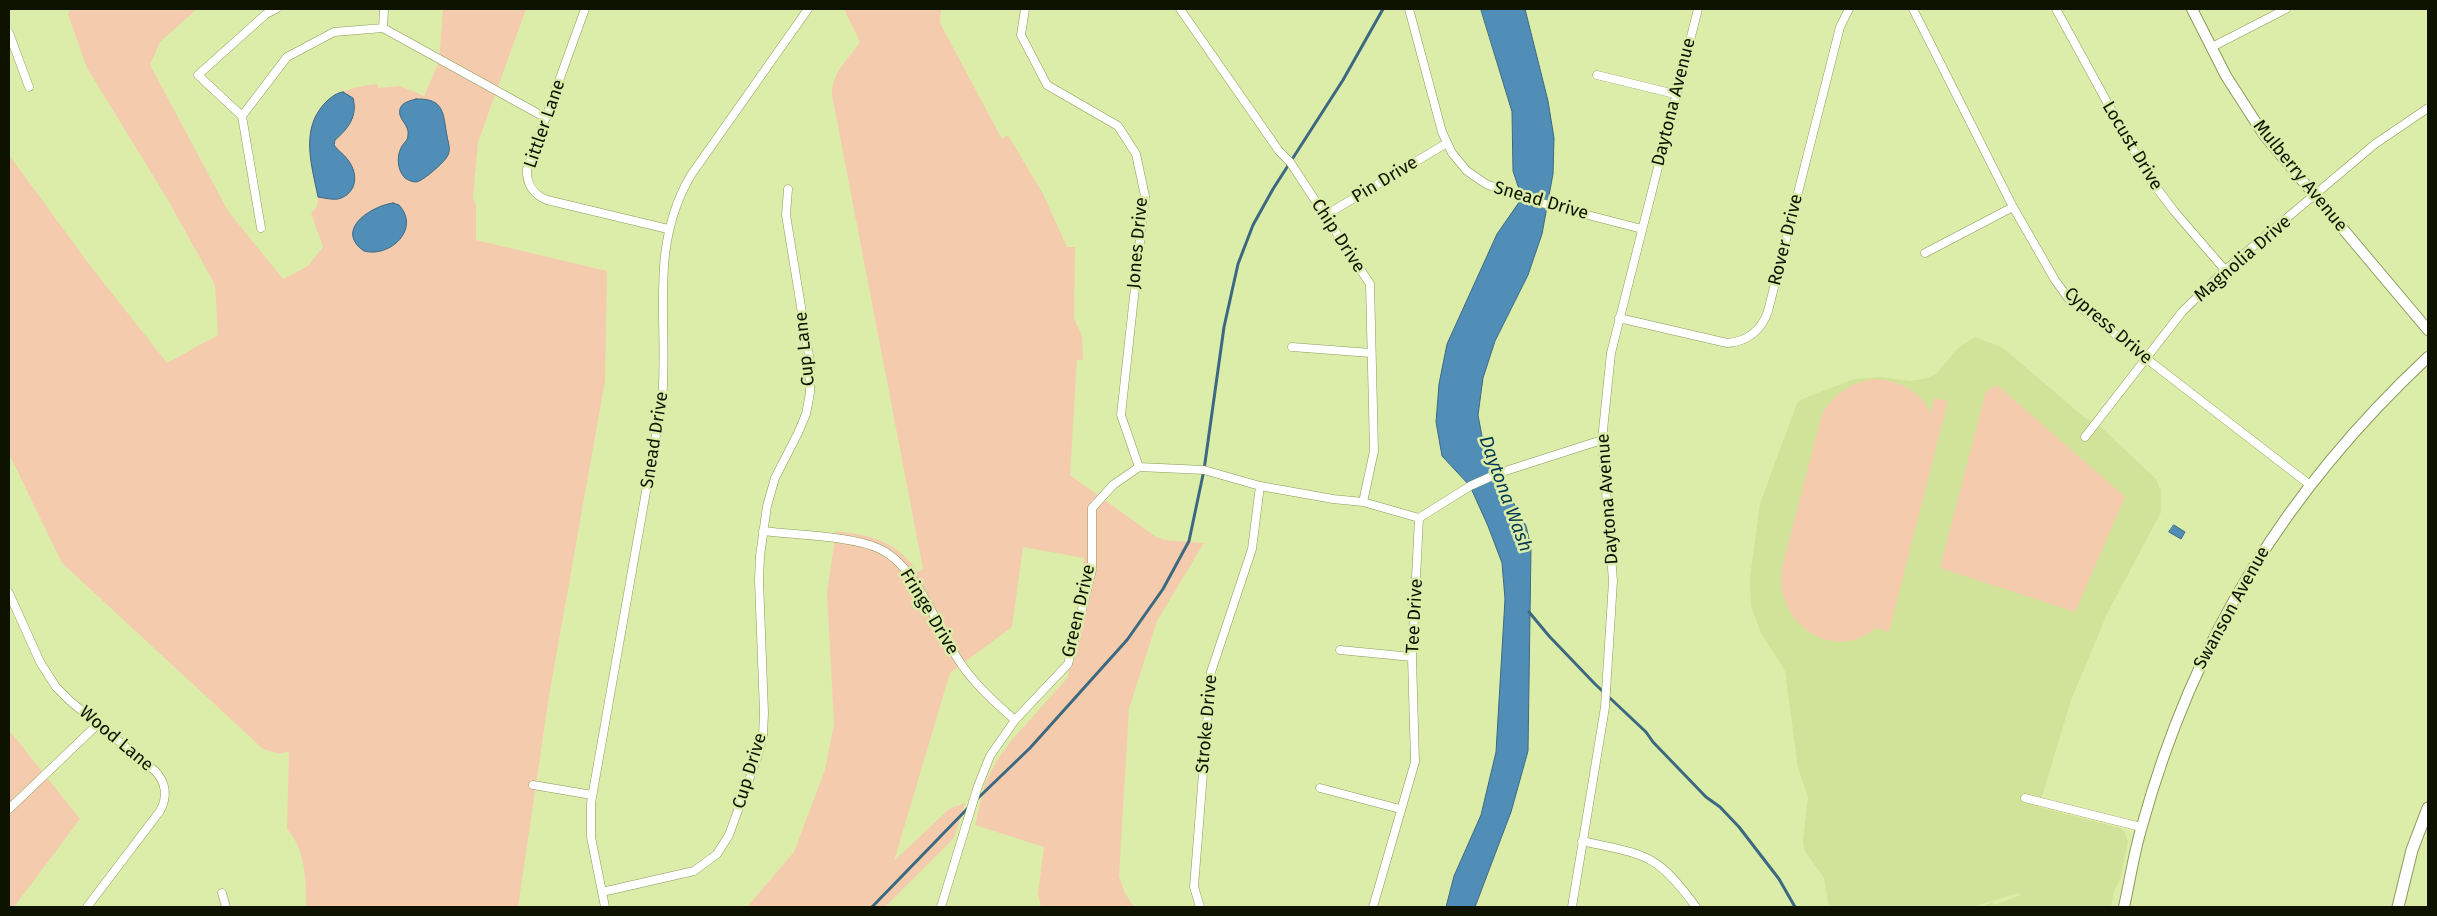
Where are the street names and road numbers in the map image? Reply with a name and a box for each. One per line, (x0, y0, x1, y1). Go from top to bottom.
street label: Daytona Avenue (1648, 36, 1700, 168)
street label: Littler Lane (520, 77, 570, 171)
street label: Locust Drive (2097, 98, 2167, 194)
street label: Mulberry Avenue (2248, 116, 2352, 236)
street label: Pin Drive (1348, 152, 1422, 208)
street label: Snead Drive (1491, 177, 1591, 225)
street label: Rover Drive (1764, 192, 1808, 288)
street label: Chip Drive (1306, 195, 1370, 277)
street label: Jones Drive (1123, 196, 1153, 290)
street label: Magnolia Drive (2190, 211, 2296, 307)
street label: Cypress Drive (2059, 283, 2157, 369)
street label: Cup Lane (790, 311, 820, 387)
street label: Snead Drive (637, 390, 673, 490)
street label: Daytona Avenue (1593, 433, 1623, 565)
street label: Swanson Avenue (2189, 543, 2275, 673)
street label: Green Drive (1058, 562, 1100, 660)
street label: Fringe Drive (895, 565, 963, 659)
street label: Tee Drive (1402, 578, 1428, 654)
street label: Stroke Drive (1192, 674, 1222, 774)
street label: Wood Lane (75, 702, 157, 776)
street label: Cup Drive (728, 731, 772, 811)

